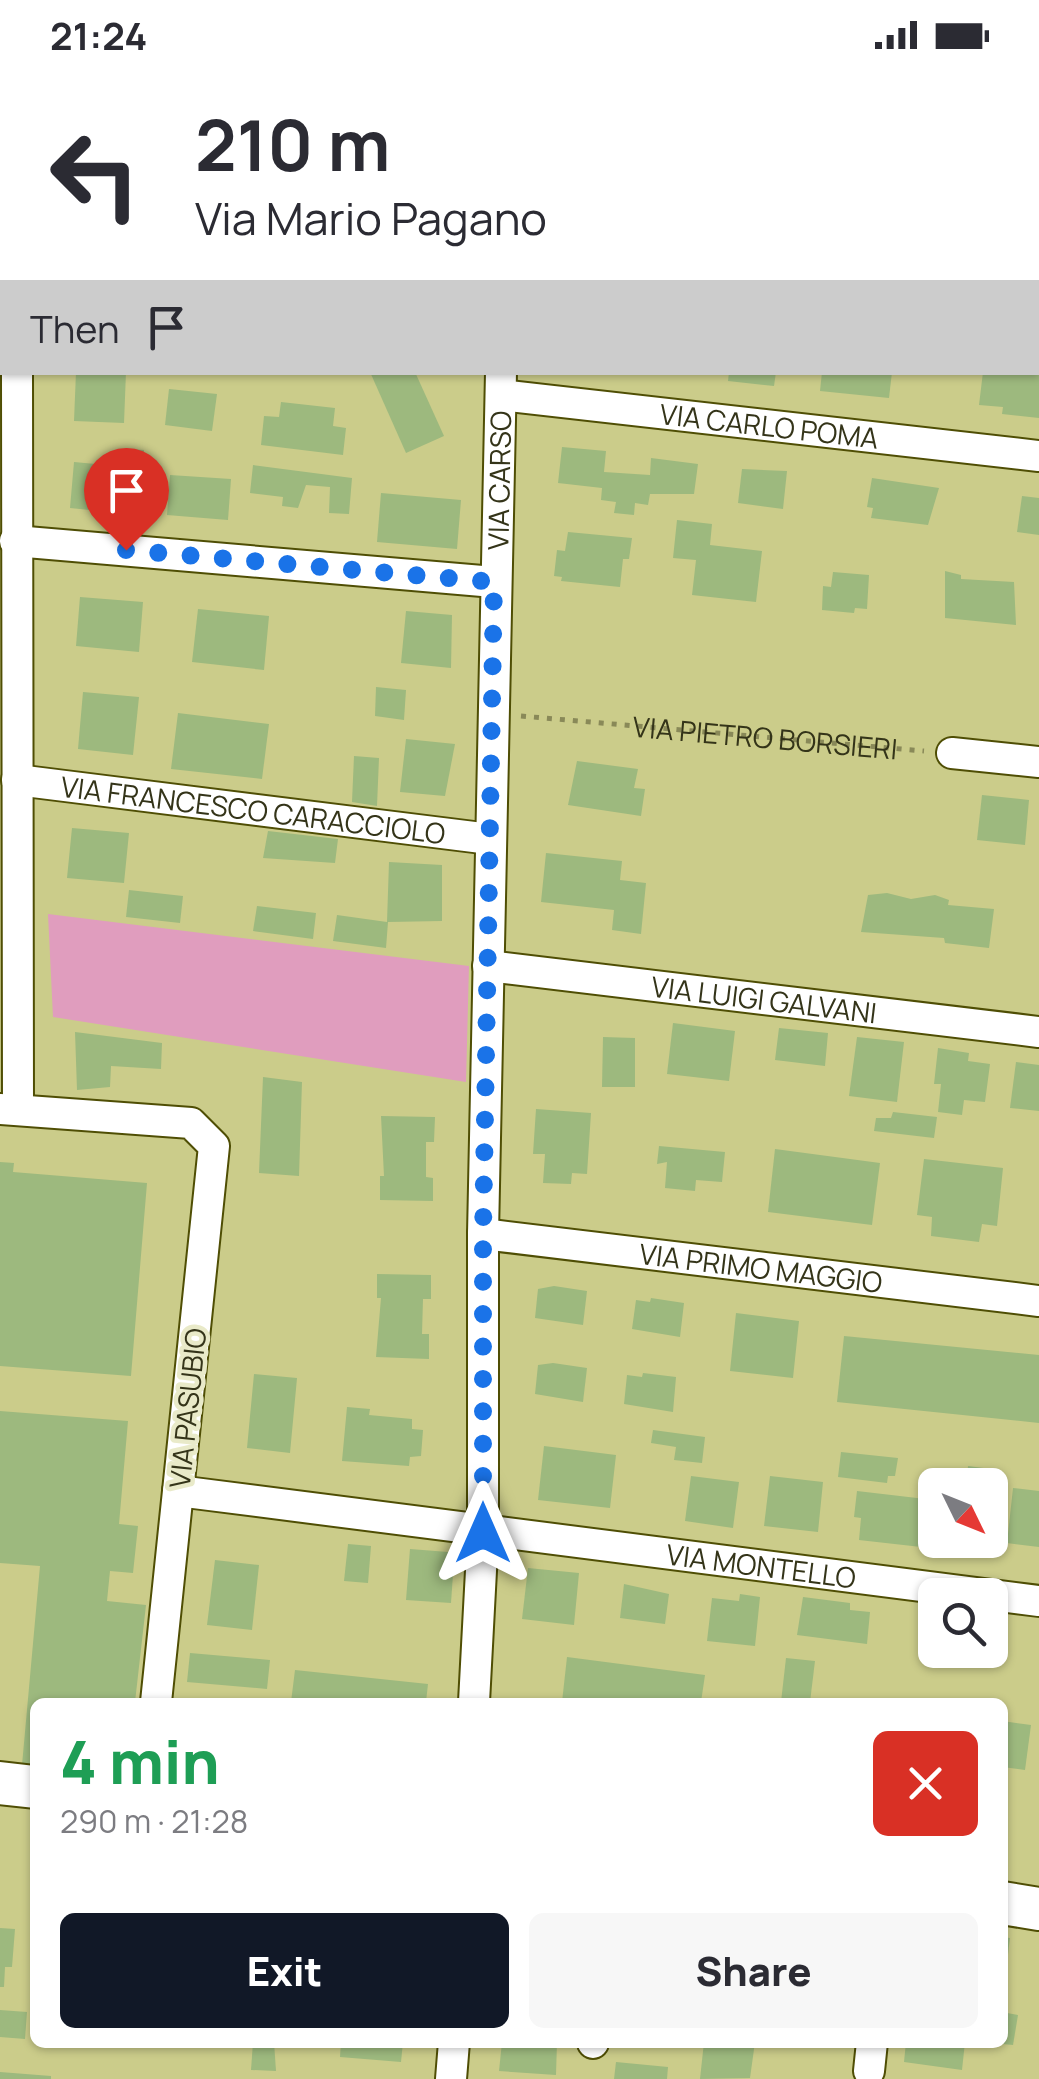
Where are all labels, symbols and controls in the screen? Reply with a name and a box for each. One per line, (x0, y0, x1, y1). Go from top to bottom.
text: 21:24 (50, 9, 147, 61)
text: 210 m (195, 96, 390, 192)
icon: left (30, 110, 160, 240)
text: Via Mario Pagano (195, 187, 547, 249)
icon: arrive (139, 300, 194, 355)
text: Then (30, 302, 119, 354)
street label: VIA CARLO POMA (658, 394, 881, 457)
street label: VIA CARSO (478, 410, 519, 550)
pin (84, 448, 169, 551)
icon: arrive (99, 463, 154, 518)
street label: VIA PIETRO BORSIERI (631, 707, 899, 768)
street label: VIA FRANCESCO CARACCIOLO (59, 767, 448, 852)
street label: VIA LUIGI GALVANI (649, 967, 879, 1031)
street label: VIA PRIMO MAGGIO (637, 1234, 885, 1301)
street label: VIA PASUBIO (160, 1326, 214, 1490)
north arrow (918, 1468, 1008, 1558)
map controls (918, 1468, 1008, 1668)
position arrow (431, 1481, 535, 1585)
street label: VIA MONTELLO (664, 1535, 858, 1596)
button: search (918, 1578, 1008, 1668)
text: 4 min (60, 1720, 220, 1802)
button: close (873, 1731, 978, 1836)
text: 290 m · 21:28 (60, 1799, 248, 1843)
button: Exit (60, 1913, 509, 2028)
button: Share (529, 1913, 978, 2028)

